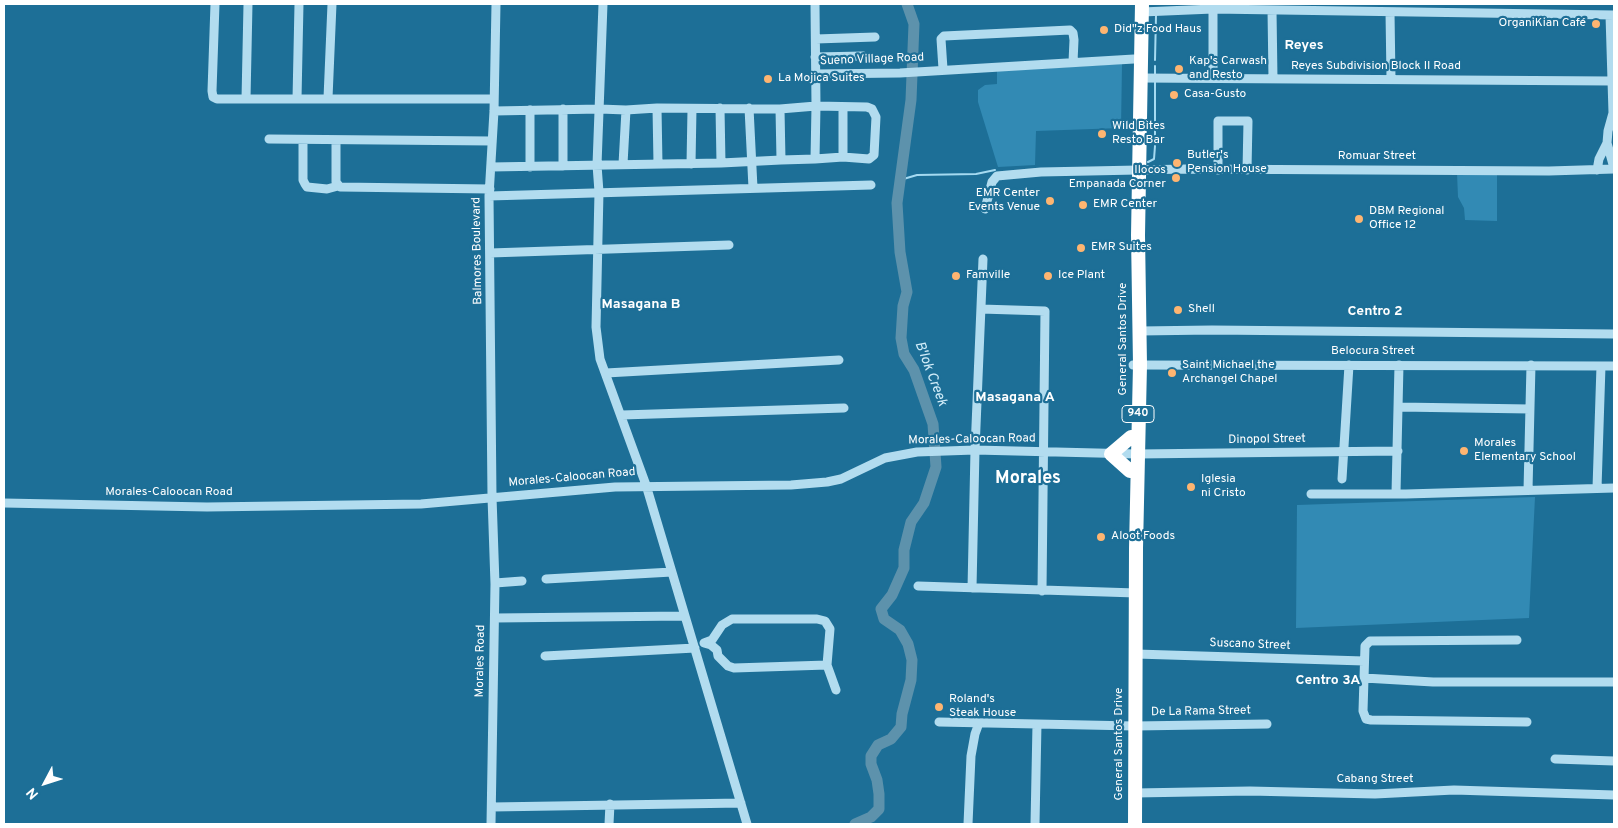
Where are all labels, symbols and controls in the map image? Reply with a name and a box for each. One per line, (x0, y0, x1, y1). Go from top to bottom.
place label: OrganiKian Café (1498, 17, 1586, 31)
marker: OrganiKian Café (1590, 18, 1602, 30)
place label: Did"z Food Haus (1114, 23, 1202, 37)
marker: Did"z Food Haus (1098, 24, 1110, 36)
district label: Reyes (1284, 38, 1324, 54)
street label: Sueno Village Road (820, 51, 924, 69)
place label: Kap's Carwash and Resto (1189, 55, 1267, 83)
street label: Reyes Subdivision Block II Road (1291, 60, 1461, 74)
marker: Kap's Carwash and Resto (1173, 63, 1185, 75)
place label: La Mojica Suites (778, 72, 865, 86)
marker: La Mojica Suites (762, 73, 774, 85)
place label: Casa-Gusto (1184, 88, 1246, 102)
marker: Casa-Gusto (1168, 89, 1180, 101)
place label: Wild Bites Resto Bar (1112, 120, 1165, 148)
marker: Wild Bites Resto Bar (1096, 128, 1108, 140)
place label: Butler's Pension House (1187, 149, 1267, 177)
street label: Romuar Street (1338, 150, 1416, 164)
marker: Butler's Pension House (1171, 157, 1183, 169)
place label: Ilocos Empanada Corner (1069, 164, 1166, 192)
marker: Ilocos Empanada Corner (1170, 172, 1182, 184)
place label: EMR Center Events Venue (968, 187, 1040, 215)
marker: EMR Center Events Venue (1044, 195, 1056, 207)
street label: Balmores Boulevard (470, 197, 486, 305)
place label: EMR Center (1093, 198, 1157, 212)
marker: EMR Center (1077, 199, 1089, 211)
place label: DBM Regional Office 12 (1369, 205, 1444, 233)
marker: DBM Regional Office 12 (1353, 213, 1365, 225)
place label: EMR Suites (1091, 241, 1152, 255)
marker: EMR Suites (1075, 242, 1087, 254)
place label: Famville (966, 269, 1010, 283)
place label: Ice Plant (1058, 269, 1105, 283)
marker: Famville (950, 270, 962, 282)
marker: Ice Plant (1042, 270, 1054, 282)
street label: General Santos Drive (1117, 282, 1131, 396)
district label: Masagana B (601, 297, 681, 313)
place label: Shell (1188, 303, 1215, 317)
marker: Shell (1172, 304, 1184, 316)
district label: Centro 2 (1347, 304, 1403, 320)
water label: B'lok Creek (910, 339, 950, 409)
street label: Belocura Street (1331, 345, 1415, 359)
place label: Saint Michael the Archangel Chapel (1182, 359, 1277, 387)
marker: Saint Michael the Archangel Chapel (1166, 367, 1178, 379)
district label: Masagana A (975, 390, 1055, 406)
road number: 940 (1122, 406, 1154, 422)
street label: Morales-Caloocan Road (908, 432, 1036, 448)
street label: Dinopol Street (1228, 432, 1306, 448)
place label: Morales Elementary School (1474, 437, 1576, 465)
marker: Morales Elementary School (1458, 445, 1470, 457)
street label: Morales-Caloocan Road (508, 465, 636, 491)
district label: Morales (995, 468, 1061, 490)
place label: Iglesia ni Cristo (1201, 473, 1246, 501)
marker: Iglesia ni Cristo (1185, 481, 1197, 493)
street label: Morales-Caloocan Road (105, 486, 233, 500)
place label: Aloot Foods (1111, 530, 1175, 544)
marker: Aloot Foods (1095, 531, 1107, 543)
street label: Morales Road (473, 625, 489, 697)
street label: Suscano Street (1209, 636, 1291, 654)
district label: Centro 3A (1296, 673, 1360, 689)
street label: General Santos Drive (1113, 687, 1127, 801)
place label: Roland's Steak House (949, 693, 1016, 721)
marker: Roland's Steak House (933, 701, 945, 713)
street label: De La Rama Street (1151, 704, 1251, 720)
north arrow (20, 758, 70, 808)
street label: Cabang Street (1336, 773, 1414, 787)
text: N (23, 784, 43, 802)

